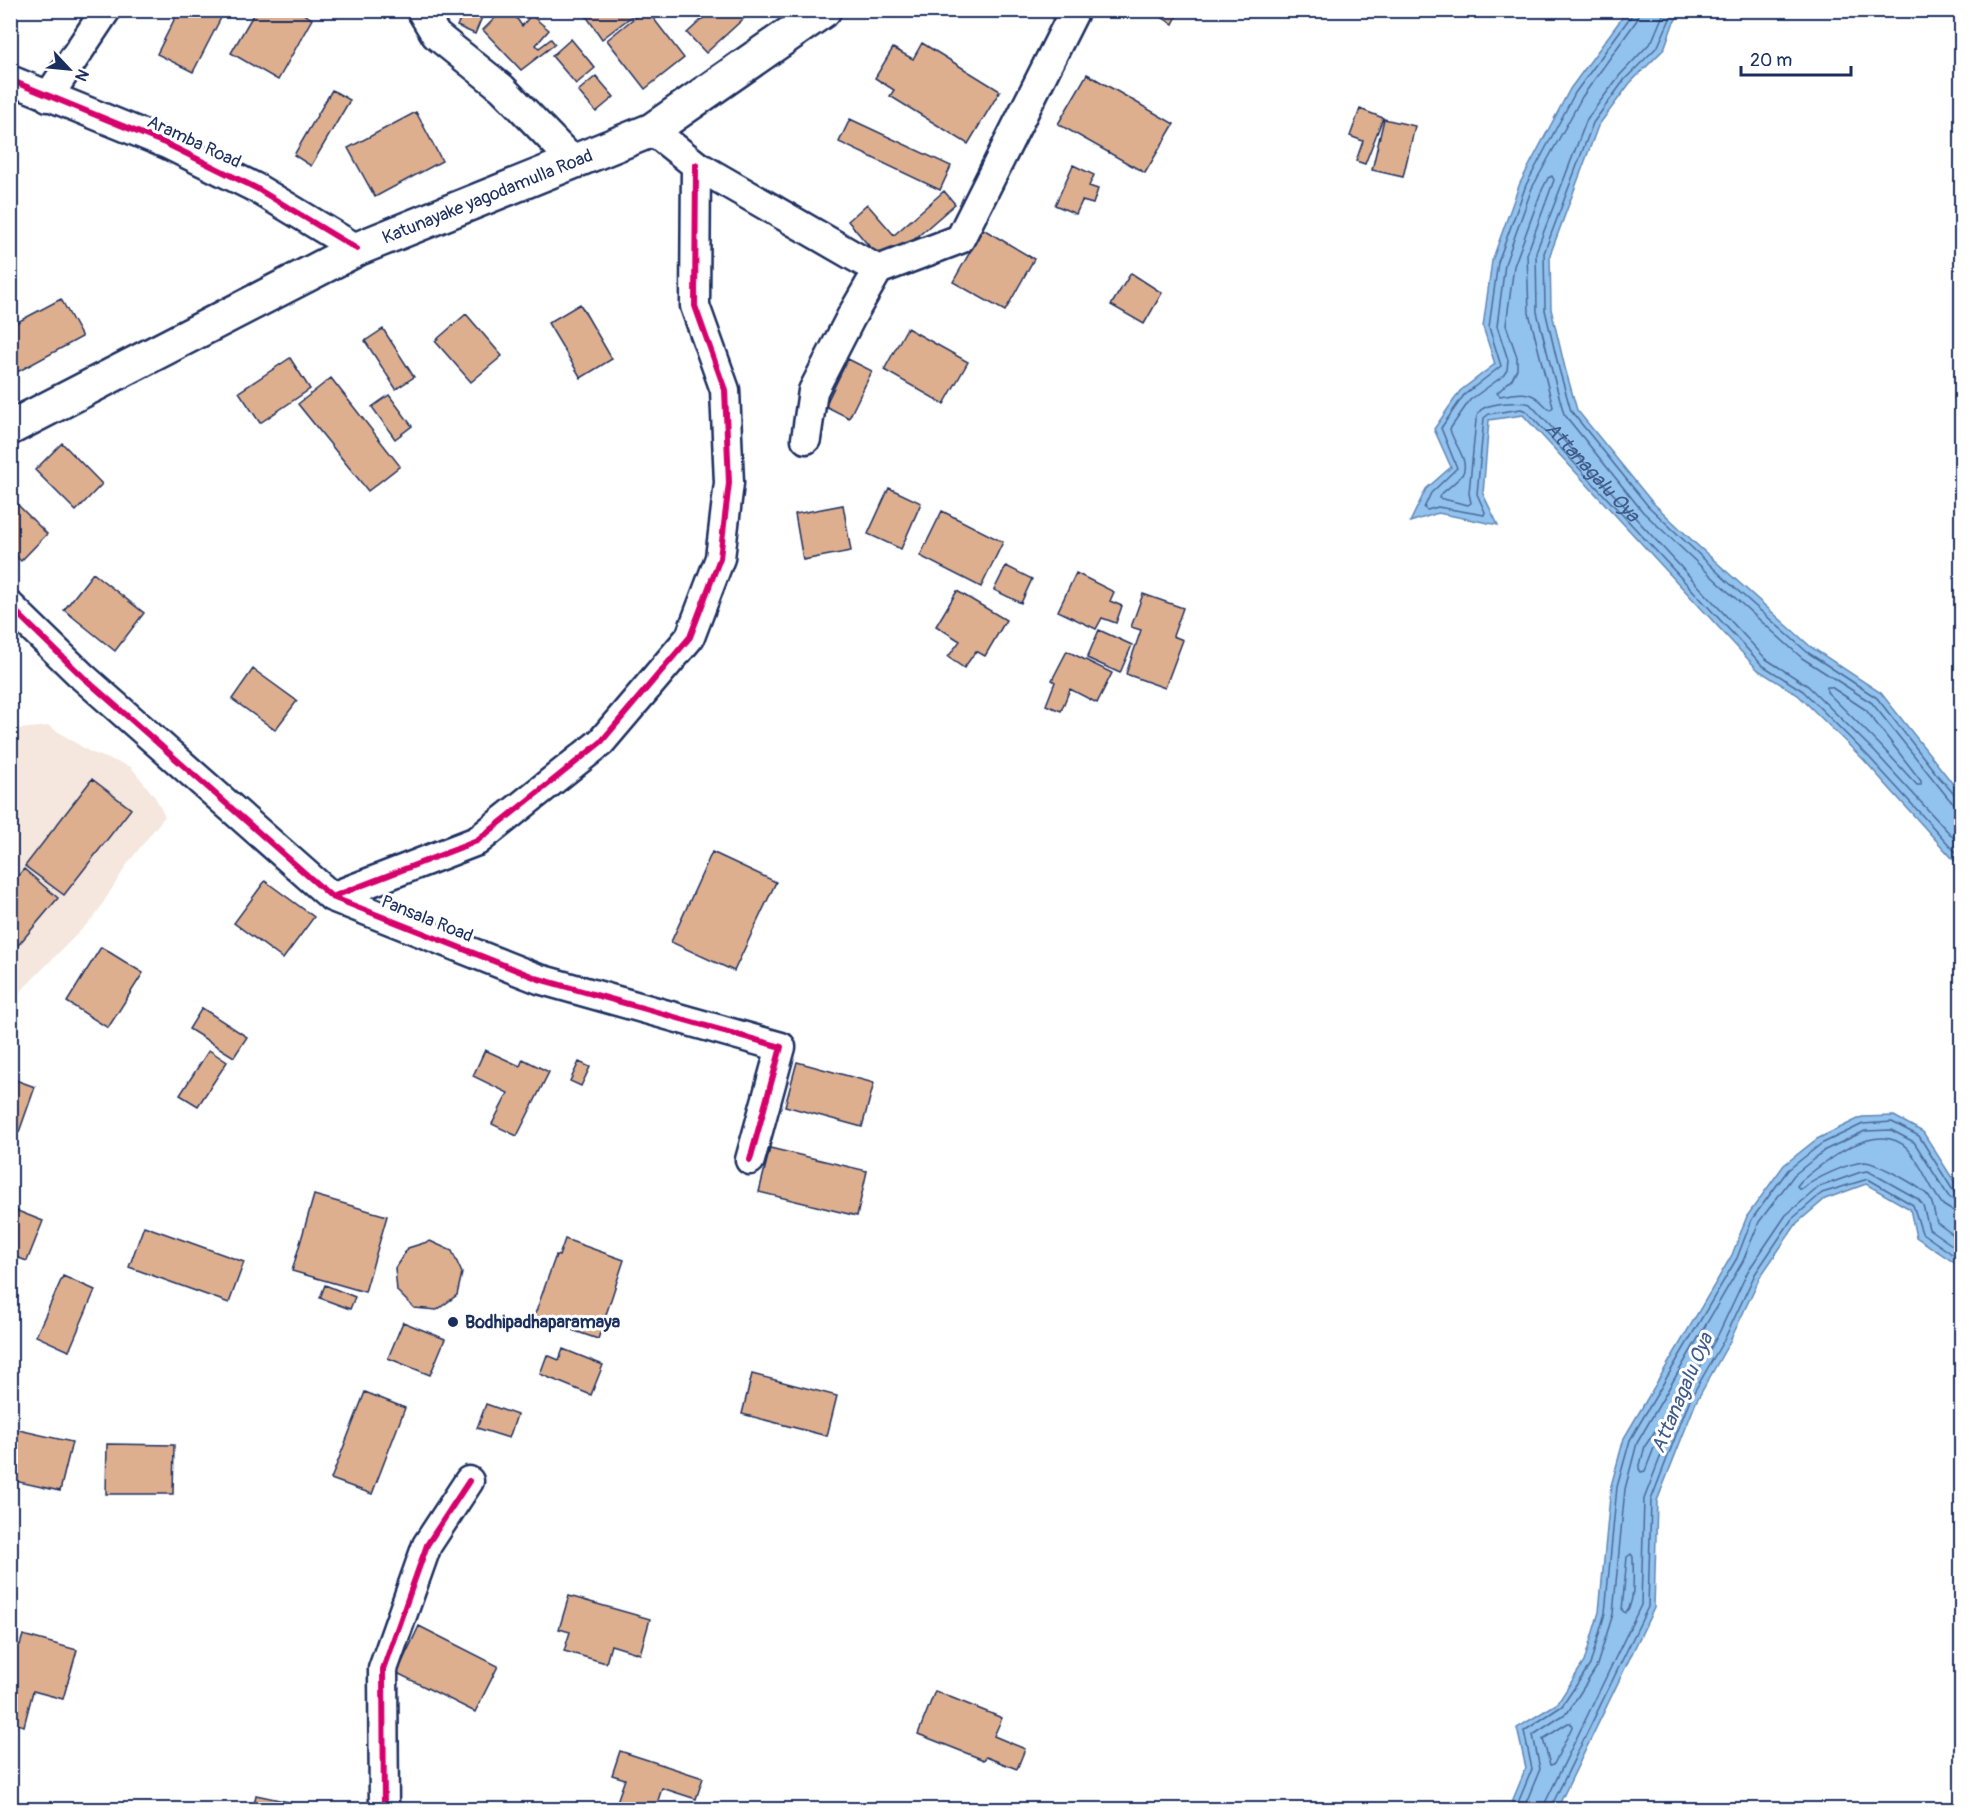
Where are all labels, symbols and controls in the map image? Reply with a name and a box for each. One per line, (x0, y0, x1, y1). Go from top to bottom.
north arrow (39, 39, 99, 99)
scale bar (1741, 39, 1850, 77)
text: 20 m (1750, 49, 1792, 72)
text: N (70, 66, 93, 85)
street label: Aramba Road (143, 110, 245, 174)
street label: Katunayake yagodamulla Road (379, 144, 596, 249)
water label: Attanagalu Oya (1540, 416, 1646, 528)
street label: Pansala Road (378, 890, 476, 948)
place label: Bodhipadhaparamaya (465, 1311, 621, 1334)
marker: Bodhipadhaparamaya (446, 1315, 460, 1329)
water label: Attanagalu Oya (1646, 1328, 1719, 1457)

